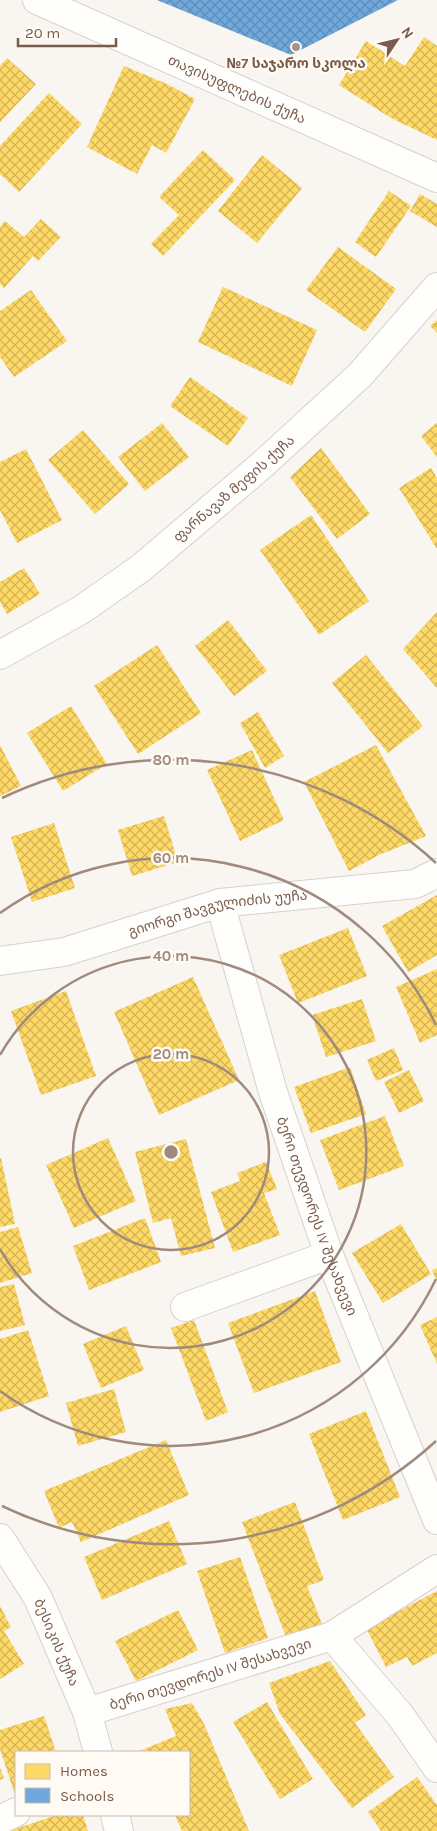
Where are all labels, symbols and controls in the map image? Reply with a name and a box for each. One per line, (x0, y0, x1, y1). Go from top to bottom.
scale bar (18, 15, 115, 47)
north arrow (372, 15, 422, 65)
text: 20 m (25, 24, 60, 42)
text: N (397, 24, 417, 42)
marker: №7 საჯარო სკოლა (290, 41, 302, 53)
street label: თავისუფლების ქუჩა (165, 51, 308, 128)
place label: №7 საჯარო სკოლა (226, 55, 366, 72)
street label: ფარნავაზ მეფის ქუჩა (170, 432, 298, 546)
text: 80 m (152, 751, 190, 769)
text: 60 m (153, 849, 189, 867)
street label: გიორგი შავგულიძის უუჩა (126, 887, 308, 940)
text: 40 m (153, 947, 189, 965)
text: 20 m (153, 1045, 189, 1063)
street label: ბერი თევდორეს IV შესახვევი (273, 1114, 361, 1318)
centre of rings (162, 1143, 180, 1161)
street label: ბესიკის ქუჩა (30, 1596, 83, 1689)
street label: ბერი თევდორეს IV შესახვევი (107, 1635, 313, 1714)
legend (15, 1751, 190, 1816)
text: Homes (60, 1762, 108, 1780)
text: Schools (60, 1787, 114, 1805)

